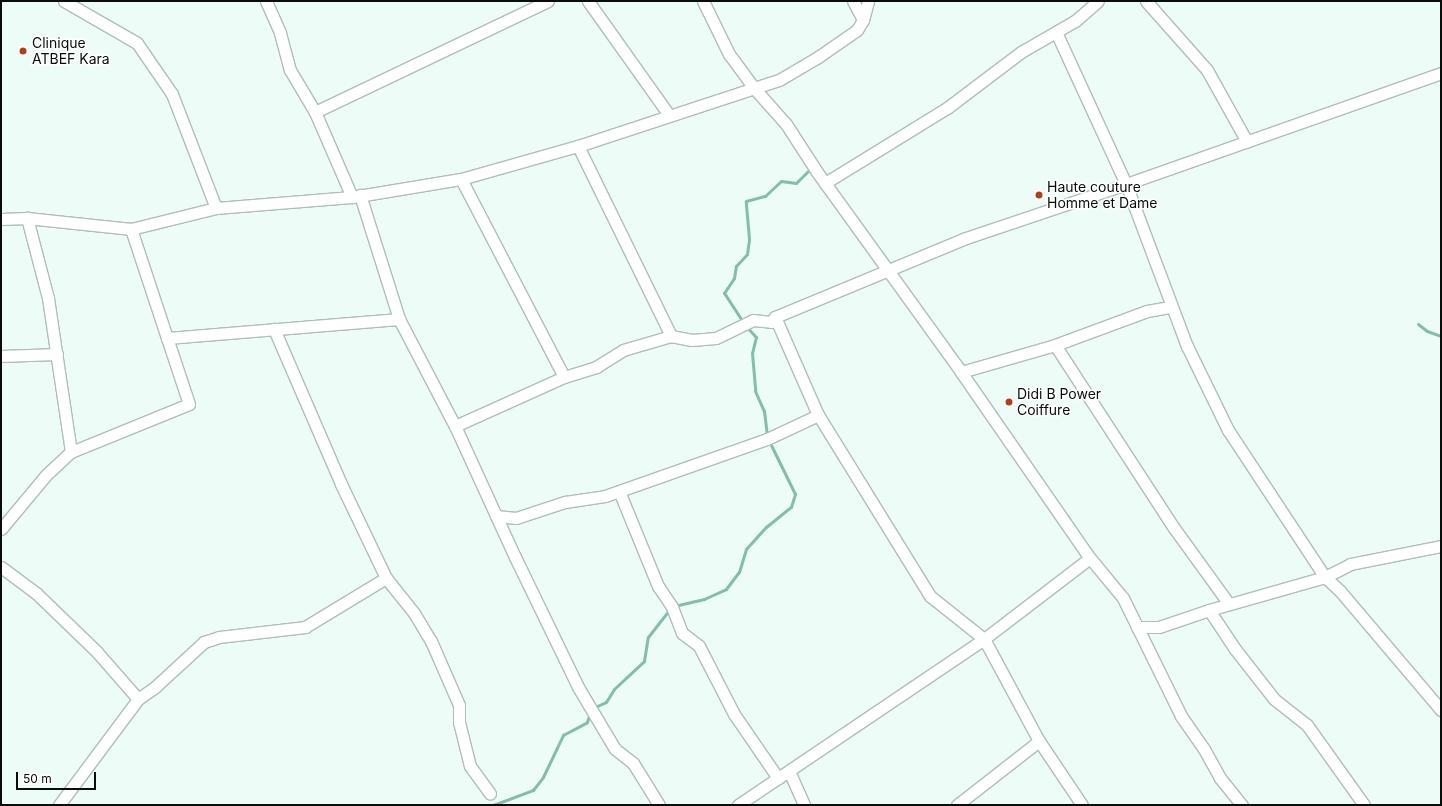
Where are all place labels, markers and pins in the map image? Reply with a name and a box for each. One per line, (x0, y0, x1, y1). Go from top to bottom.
place label: Clinique ATBEF Kara (32, 35, 110, 68)
marker: Clinique ATBEF Kara (17, 45, 29, 57)
place label: Haute couture Homme et Dame (1047, 179, 1157, 212)
marker: Haute couture Homme et Dame (1034, 190, 1044, 200)
place label: Didi B Power Coiffure (1017, 386, 1101, 418)
marker: Didi B Power Coiffure (1004, 397, 1014, 407)

